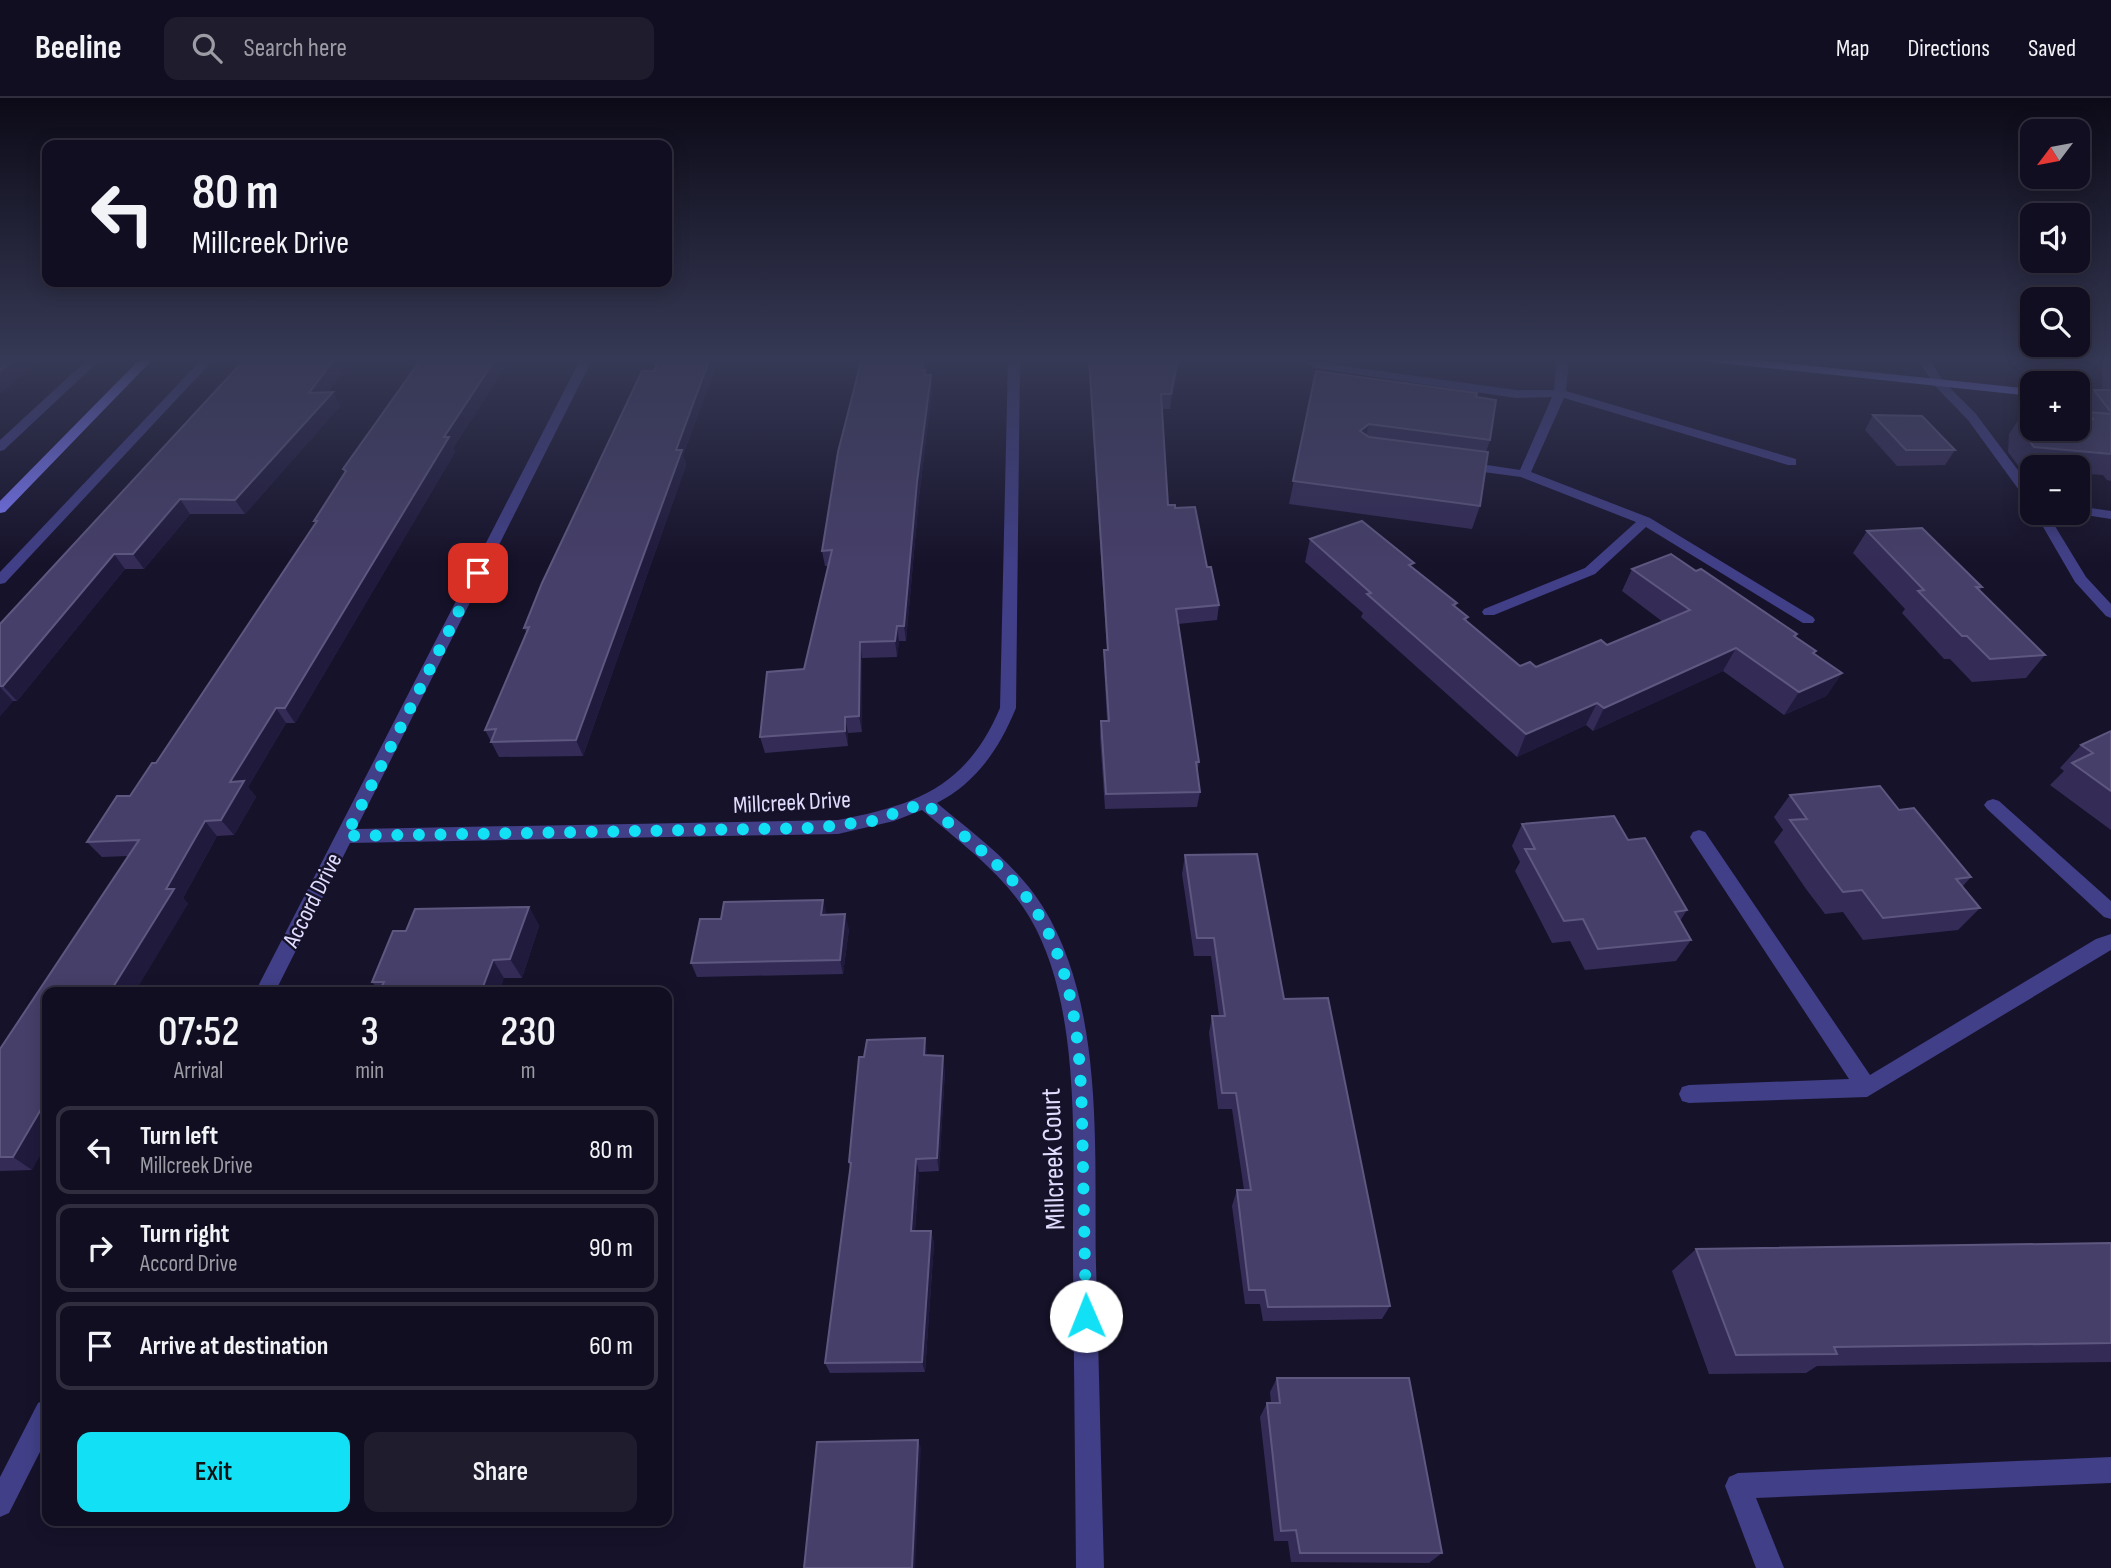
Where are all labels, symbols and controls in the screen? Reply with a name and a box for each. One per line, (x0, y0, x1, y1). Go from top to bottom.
search box (164, 17, 654, 80)
text: Beeline (35, 28, 122, 68)
icon: search (188, 29, 226, 67)
text: Search here (244, 33, 347, 64)
text: Map (1836, 34, 1869, 63)
text: Directions (1907, 34, 1990, 63)
text: Saved (2028, 34, 2076, 63)
north arrow (2020, 119, 2090, 189)
map controls (2020, 119, 2090, 525)
text: 80 m (192, 164, 279, 223)
icon: left (77, 168, 168, 259)
button: sound (2020, 203, 2090, 273)
text: Millcreek Drive (192, 224, 349, 263)
button: search (2020, 287, 2090, 357)
button: + (2020, 371, 2090, 441)
button: − (2020, 455, 2090, 525)
pin (448, 543, 508, 603)
icon: arrive (459, 554, 497, 592)
street label: Millcreek Drive (732, 785, 852, 820)
street label: Accord Drive (276, 848, 348, 953)
text: 07:52 (158, 1007, 239, 1058)
text: 3 (361, 1007, 379, 1058)
text: 230 (500, 1007, 556, 1058)
text: Arrival (174, 1057, 223, 1085)
text: min (355, 1057, 384, 1085)
text: m (521, 1057, 535, 1085)
street label: Millcreek Court (1035, 1087, 1072, 1231)
text: Turn left (140, 1121, 218, 1152)
icon: left (81, 1131, 119, 1169)
text: 80 m (589, 1135, 633, 1166)
text: Millcreek Drive (140, 1152, 253, 1180)
text: Turn right (140, 1219, 229, 1250)
icon: right (81, 1229, 119, 1267)
text: 90 m (589, 1233, 633, 1264)
text: Accord Drive (140, 1250, 238, 1278)
position arrow (1049, 1279, 1123, 1353)
icon: arrive (81, 1327, 119, 1365)
text: Arrive at destination (140, 1331, 328, 1362)
text: 60 m (589, 1331, 633, 1362)
button: Exit (77, 1432, 350, 1512)
button: Share (364, 1432, 637, 1512)

